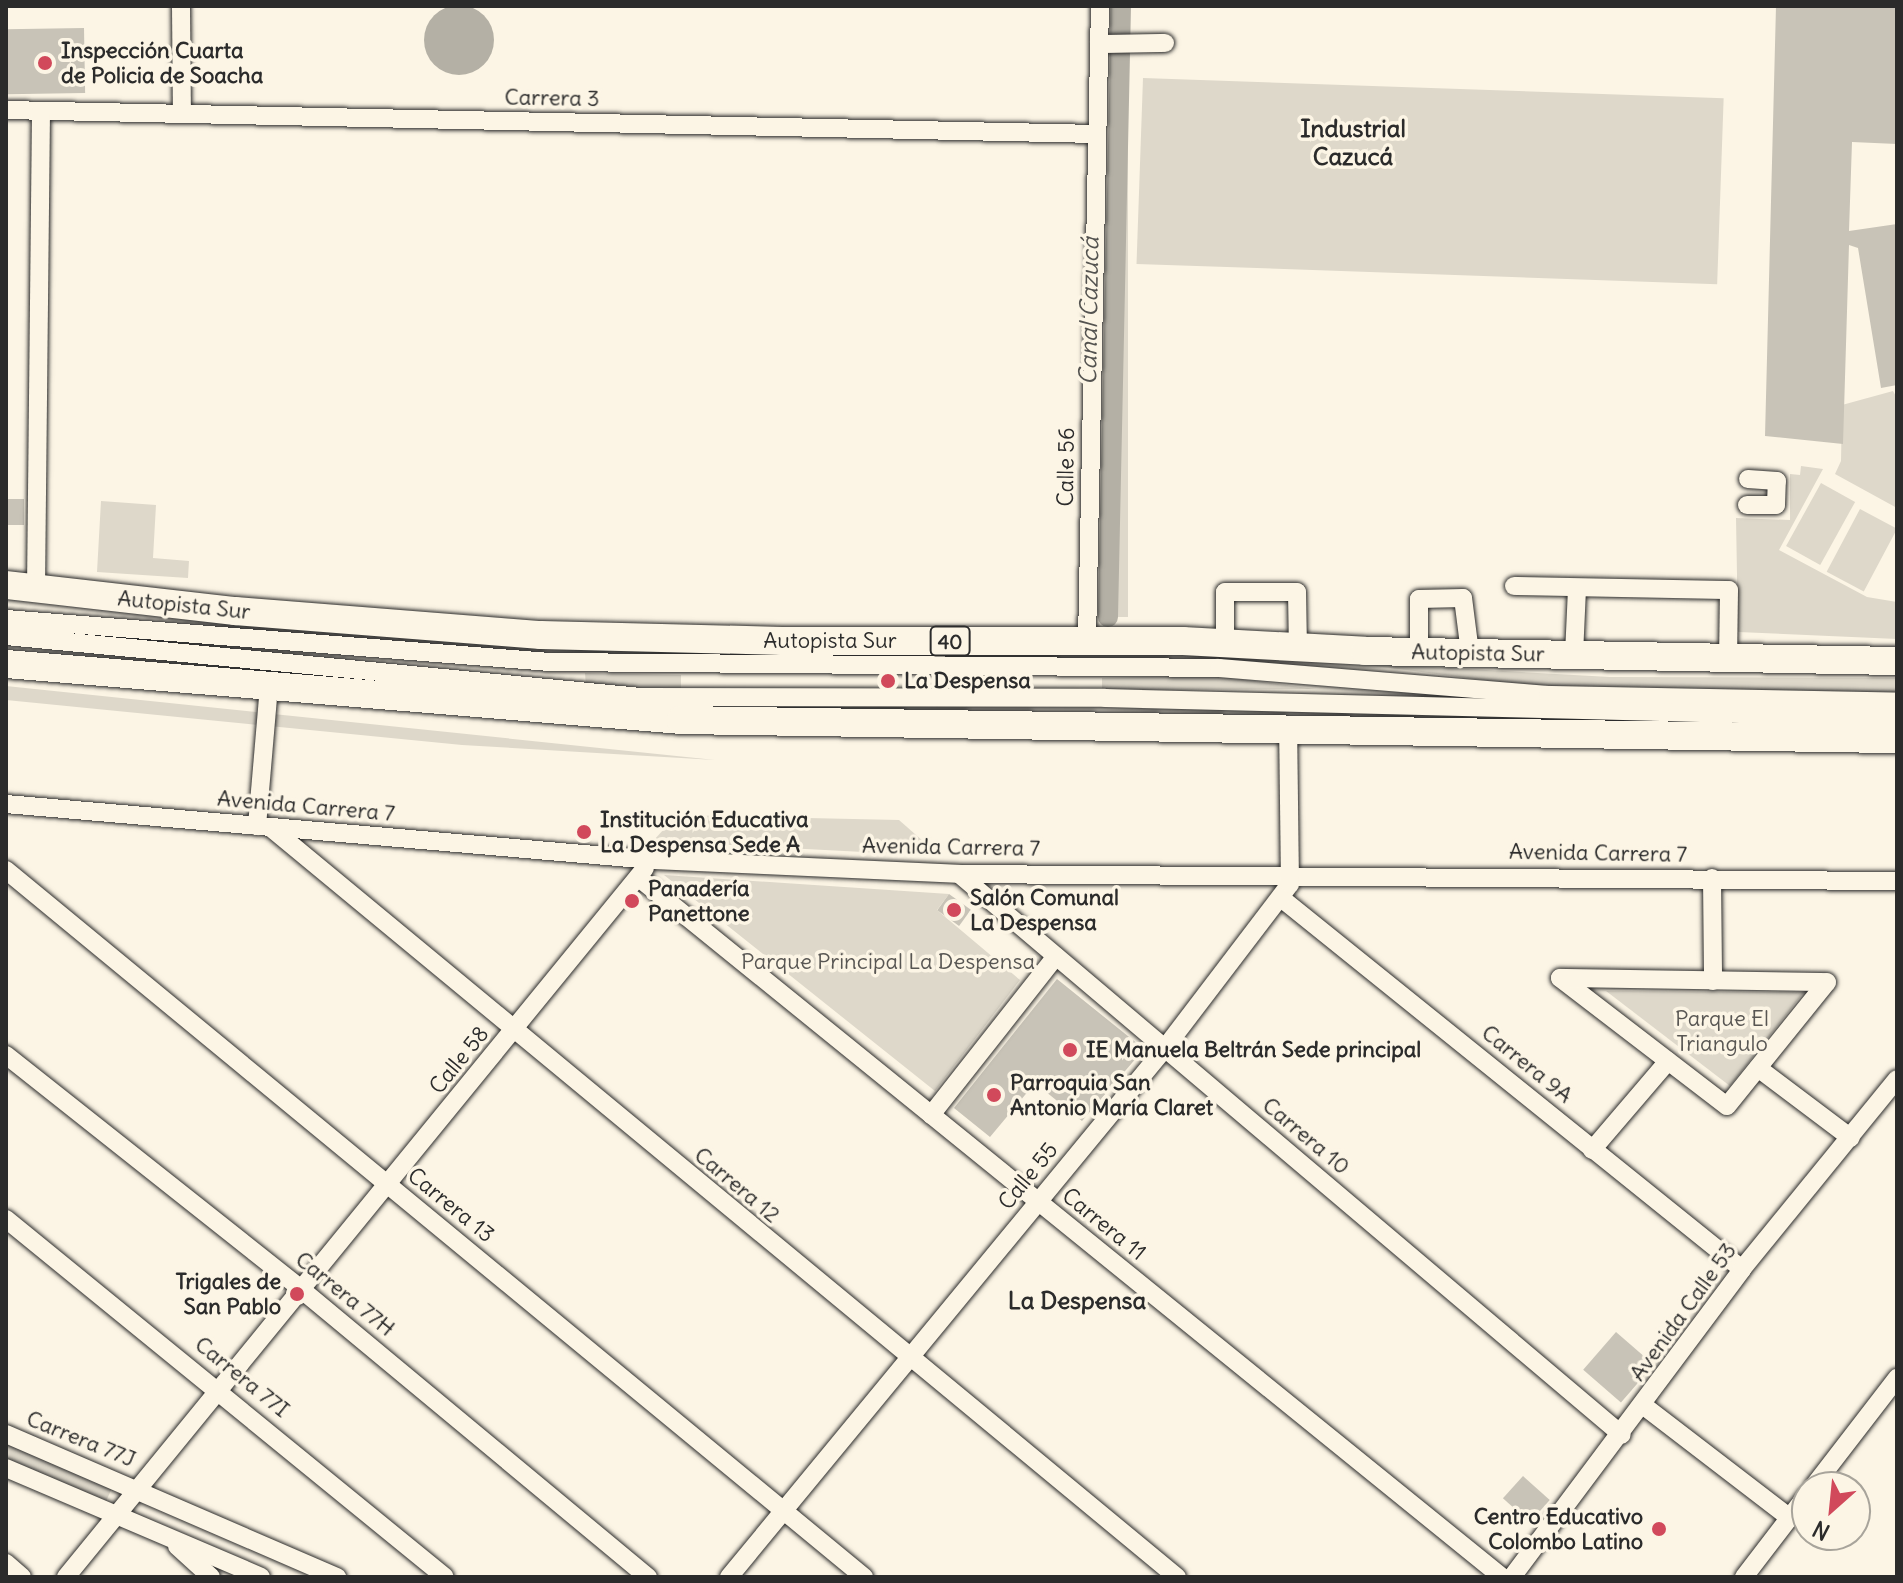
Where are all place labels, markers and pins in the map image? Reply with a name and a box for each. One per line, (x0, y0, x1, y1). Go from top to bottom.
place label: Inspección Cuarta de Policia de Soacha (61, 37, 263, 88)
marker: Inspección Cuarta de Policia de Soacha (36, 54, 54, 72)
place label: La Despensa (904, 668, 1031, 694)
marker: La Despensa (879, 672, 897, 690)
place label: Institución Educativa La Despensa Sede A (600, 806, 808, 858)
marker: Institución Educativa La Despensa Sede A (575, 823, 593, 841)
place label: Panadería Panettone (648, 875, 750, 926)
place label: Salón Comunal La Despensa (970, 884, 1119, 936)
marker: Panadería Panettone (623, 892, 641, 910)
marker: Salón Comunal La Despensa (945, 901, 963, 919)
place label: IE Manuela Beltrán Sede principal (1086, 1037, 1421, 1063)
marker: IE Manuela Beltrán Sede principal (1061, 1041, 1079, 1059)
place label: Parroquia San Antonio María Claret (1010, 1069, 1213, 1120)
marker: Parroquia San Antonio María Claret (985, 1086, 1003, 1104)
place label: Trigales de San Pablo (176, 1268, 281, 1320)
marker: Trigales de San Pablo (288, 1285, 306, 1303)
place label: Centro Educativo Colombo Latino (1474, 1503, 1643, 1554)
marker: Centro Educativo Colombo Latino (1650, 1520, 1668, 1538)

